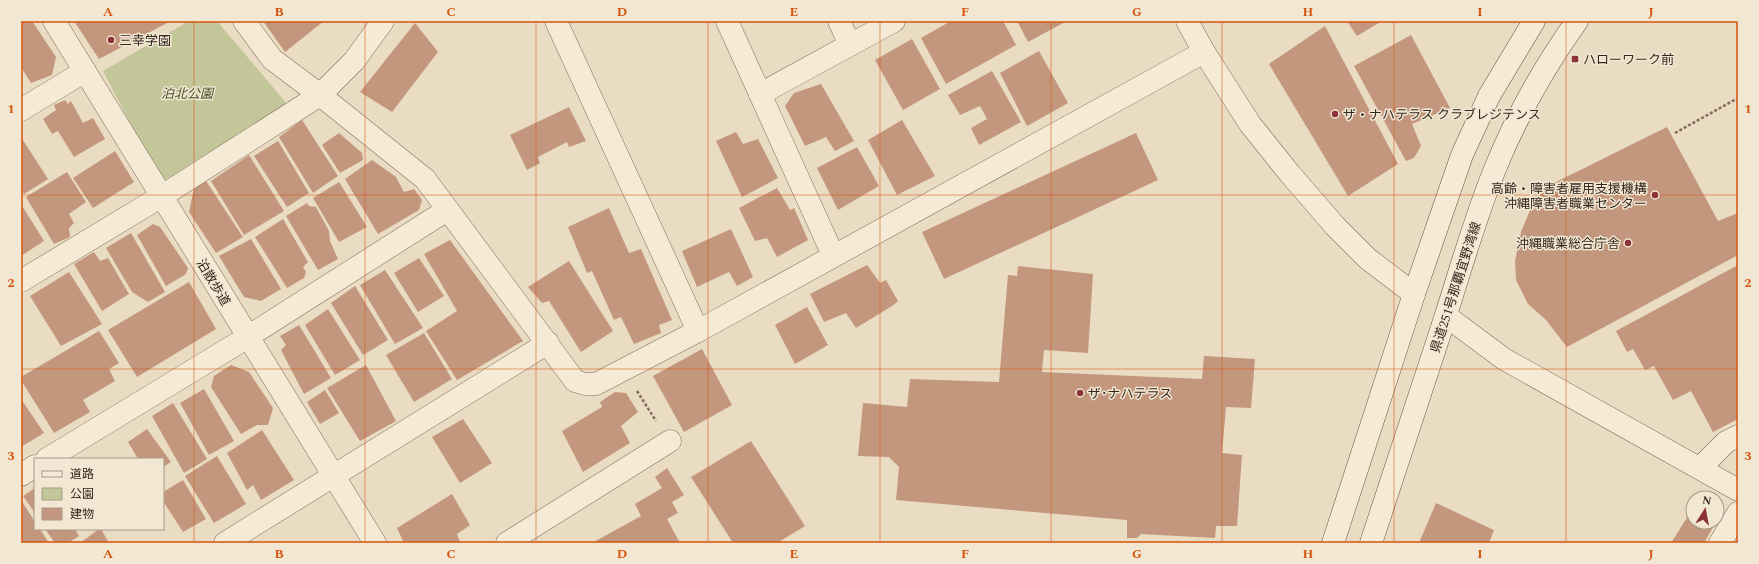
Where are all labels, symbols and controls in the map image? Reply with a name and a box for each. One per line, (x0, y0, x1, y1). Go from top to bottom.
text: A (103, 2, 113, 22)
text: B (274, 2, 284, 22)
text: C (446, 2, 456, 22)
text: D (617, 2, 627, 22)
text: E (790, 2, 799, 22)
text: F (961, 2, 969, 22)
text: G (1132, 2, 1142, 22)
text: H (1303, 2, 1314, 22)
text: I (1477, 2, 1483, 22)
text: J (1648, 2, 1654, 22)
place label: 三幸学園 (119, 31, 171, 51)
marker: 三幸学園 (106, 35, 116, 45)
place label: ハローワーク前 (1583, 50, 1674, 70)
marker: ハローワーク前 (1570, 54, 1580, 64)
park label: 泊北公園 (161, 84, 215, 104)
text: 1 (7, 99, 15, 119)
text: 1 (1744, 99, 1752, 119)
place label: ザ・ナハテラス クラブレジテンス (1343, 105, 1541, 125)
marker: ザ・ナハテラス クラブレジテンス (1330, 109, 1340, 119)
place label: 高齢・障害者雇用支援機構 沖縄障害者職業センター (1491, 179, 1647, 214)
marker: 高齢・障害者雇用支援機構 沖縄障害者職業センター (1650, 190, 1660, 200)
street label: 県道251号那覇宜野湾線 (1425, 219, 1487, 355)
place label: 沖縄職業総合庁舎 (1516, 234, 1620, 254)
marker: 沖縄職業総合庁舎 (1623, 238, 1633, 248)
street label: 泊散歩道 (191, 255, 235, 310)
text: 2 (7, 273, 15, 293)
text: 2 (1744, 273, 1752, 293)
place label: ザ･ナハテラス (1088, 384, 1172, 404)
marker: ザ･ナハテラス (1075, 388, 1085, 398)
text: 3 (7, 446, 15, 466)
text: 3 (1744, 446, 1752, 466)
legend (34, 458, 164, 530)
text: 道路 (70, 465, 94, 484)
text: 公園 (70, 485, 94, 504)
north arrow (1685, 490, 1725, 530)
text: N (1701, 491, 1713, 510)
text: 建物 (70, 505, 94, 524)
text: A (103, 544, 113, 564)
text: B (274, 544, 284, 564)
text: C (446, 544, 456, 564)
text: D (617, 544, 627, 564)
text: E (790, 544, 799, 564)
text: F (961, 544, 969, 564)
text: G (1132, 544, 1142, 564)
text: H (1303, 544, 1314, 564)
text: I (1477, 544, 1483, 564)
text: J (1648, 544, 1654, 564)

